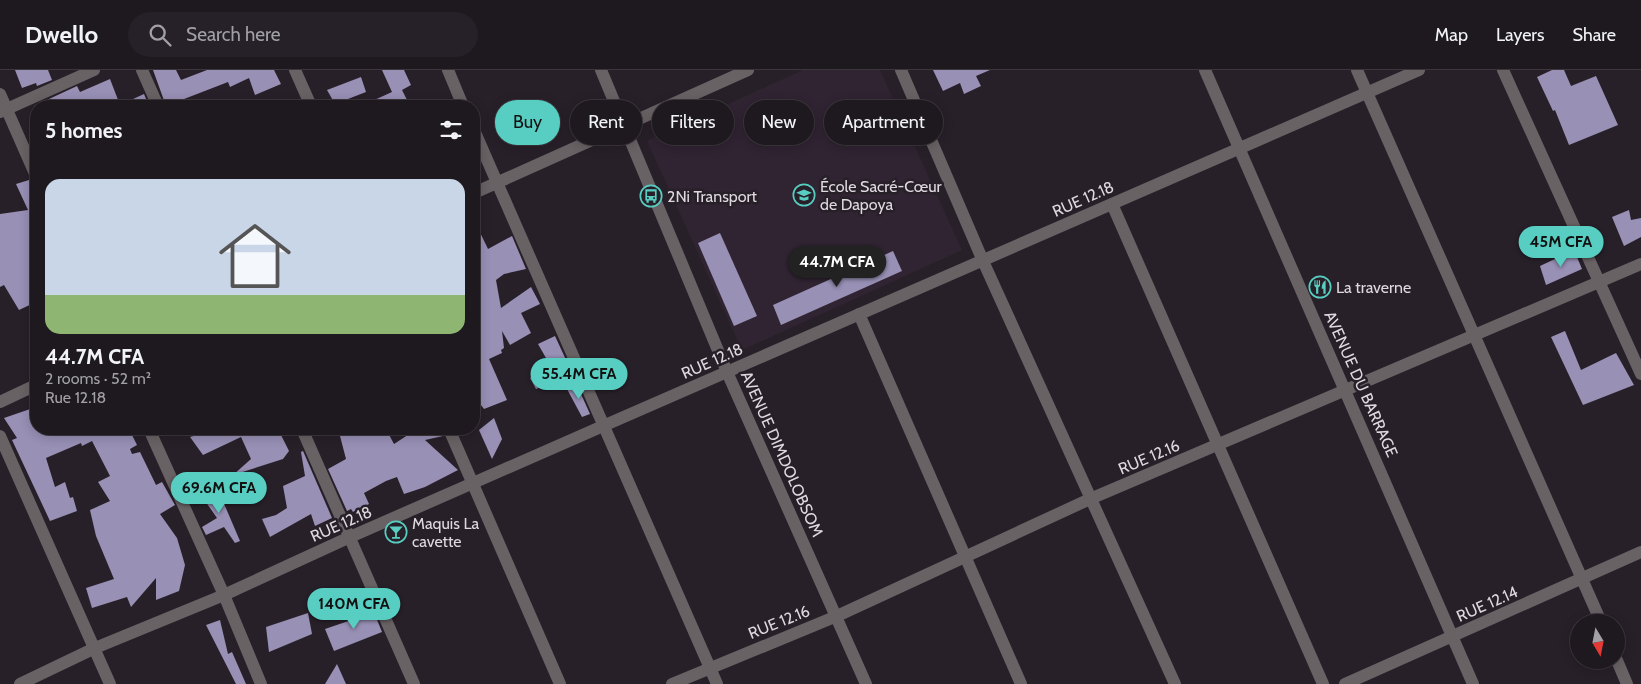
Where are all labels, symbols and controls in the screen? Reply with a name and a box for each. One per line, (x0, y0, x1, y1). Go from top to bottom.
search box (128, 12, 478, 57)
text: Dwello (25, 20, 98, 49)
icon: search (146, 21, 174, 49)
text: Search here (186, 23, 281, 46)
text: Map (1435, 24, 1468, 46)
text: Layers (1496, 24, 1545, 46)
text: Share (1573, 24, 1616, 46)
chip: Buy (495, 100, 560, 145)
chip: Rent (570, 100, 642, 145)
chip: Filters (652, 100, 734, 145)
chip: New (744, 100, 814, 145)
chip: Apartment (824, 100, 943, 145)
icon: filters (437, 116, 465, 144)
text: 5 homes (45, 118, 123, 143)
place label: École Sacré-Cœur de Dapoya (820, 177, 943, 214)
street label: RUE 12.18 (1049, 177, 1117, 221)
school or university icon: École Sacré-Cœur de Dapoya (792, 183, 816, 207)
bus stop icon: 2Ni Transport (639, 184, 663, 208)
place label: 2Ni Transport (667, 187, 758, 206)
icon: home (210, 211, 300, 301)
pin: 45M CFA (1515, 226, 1607, 268)
text: 45M CFA (1530, 232, 1592, 251)
pin: 44.7M CFA (780, 246, 894, 288)
text: 44.7M CFA (799, 252, 875, 271)
restaurant icon: La traverne (1308, 275, 1332, 299)
place label: La traverne (1336, 278, 1411, 297)
street label: AVENUE DU BARRAGE (1320, 308, 1402, 460)
street label: RUE 12.18 (678, 339, 746, 383)
text: 44.7M CFA (45, 344, 144, 369)
pin: 55.4M CFA (522, 358, 636, 400)
text: 55.4M CFA (542, 364, 616, 383)
street label: AVENUE DIMDOLOBSOM (737, 368, 827, 540)
text: 2 rooms · 52 m² (45, 369, 151, 388)
text: Rue 12.18 (45, 388, 106, 407)
street label: RUE 12.16 (1116, 436, 1182, 478)
pin: 69.6M CFA (162, 472, 276, 514)
text: 69.6M CFA (182, 478, 256, 497)
street label: RUE 12.18 (307, 502, 375, 546)
place label: Maquis La cavette (412, 514, 480, 551)
bar icon: Maquis La cavette (384, 520, 408, 544)
street label: RUE 12.14 (1454, 582, 1520, 626)
pin: 140M CFA (302, 588, 406, 630)
text: 140M CFA (318, 594, 390, 613)
street label: RUE 12.16 (745, 601, 813, 643)
north arrow (1570, 614, 1625, 669)
map controls (1570, 614, 1625, 669)

